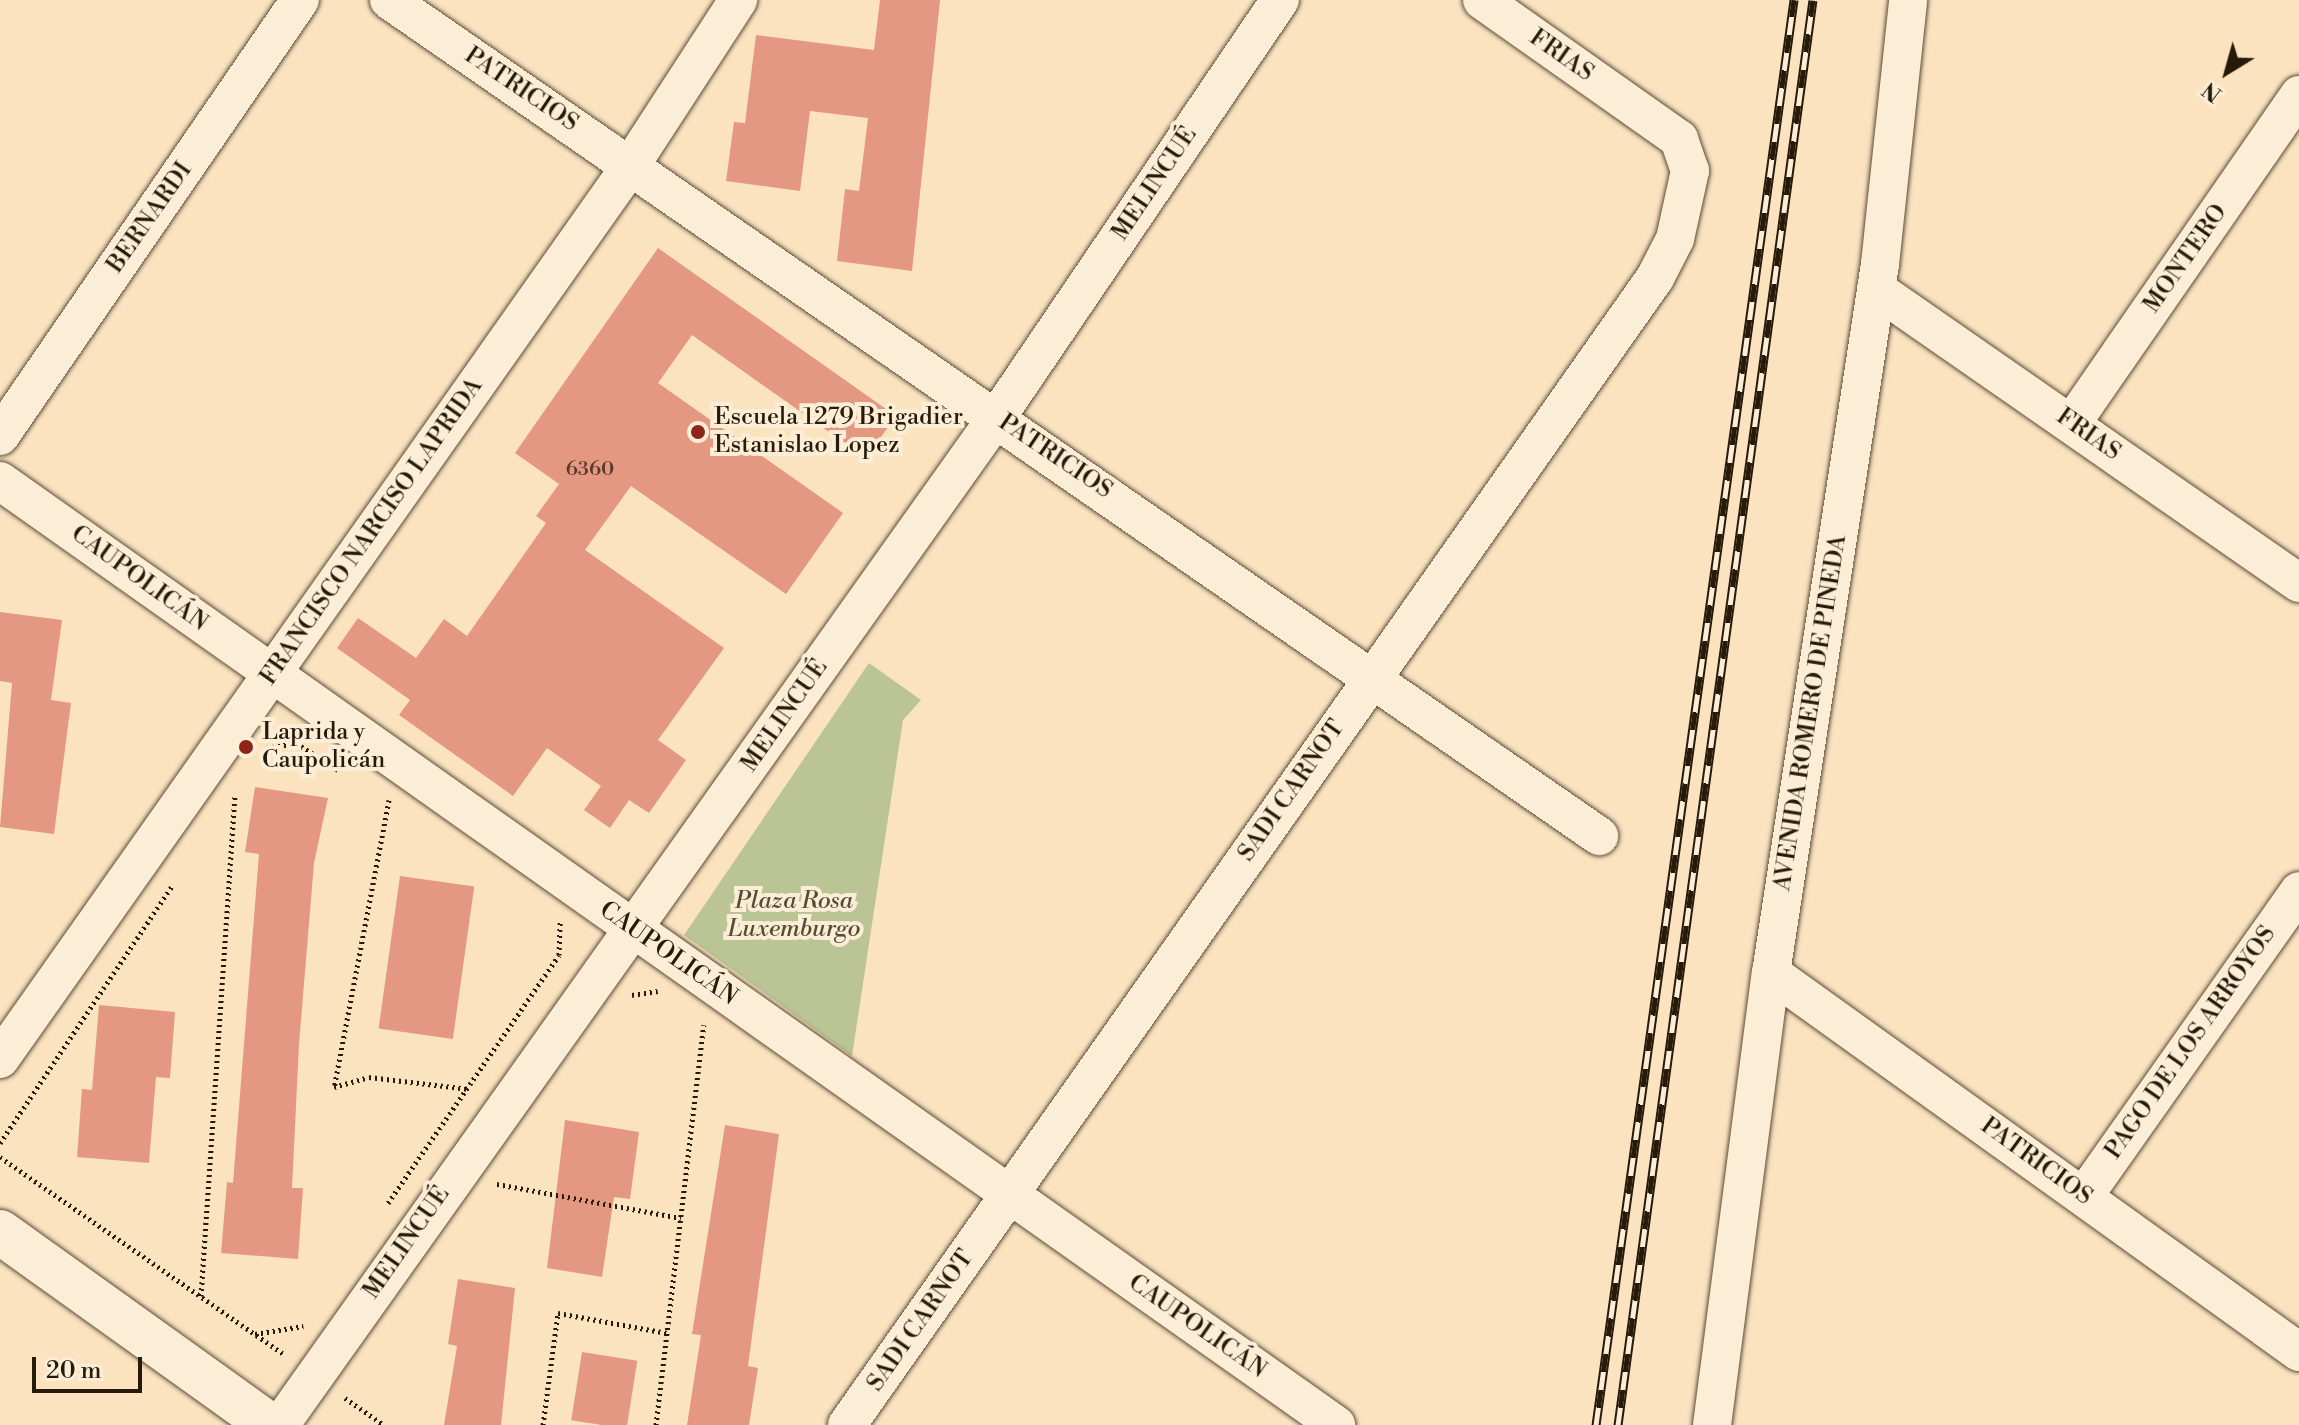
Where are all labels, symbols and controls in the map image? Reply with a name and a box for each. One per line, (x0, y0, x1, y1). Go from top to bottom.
street label: FRIAS (1523, 24, 1599, 88)
north arrow (2187, 32, 2267, 112)
street label: PATRICIOS (459, 42, 583, 138)
text: N (2197, 76, 2227, 108)
street label: MELINCUÉ (1106, 122, 1204, 246)
street label: BERNARDI (101, 157, 199, 279)
street label: MONTERO (2138, 199, 2234, 319)
street label: FRANCISCO NARCISO LAPRIDA (255, 373, 489, 691)
street label: FRIAS (2050, 403, 2126, 467)
place label: Escuela 1279 Brigadier Estanislao Lopez (714, 404, 963, 460)
street label: PATRICIOS (993, 409, 1117, 505)
marker: Escuela 1279 Brigadier Estanislao Lopez (689, 423, 707, 441)
house number: 6360 (566, 457, 614, 481)
street label: CAUPOLICÁN (65, 520, 213, 638)
street label: AVENIDA ROMERO DE PINEDA (1769, 533, 1853, 893)
street label: MELINCUÉ (736, 654, 834, 778)
street label: SADI CARNOT (1233, 715, 1351, 867)
place label: Laprida y Caupolicán (262, 719, 385, 775)
marker: Laprida y Caupolicán (237, 738, 255, 756)
park label: Plaza Rosa Luxemburgo (728, 888, 860, 944)
street label: CAUPOLICÁN (593, 896, 743, 1012)
street label: PAGO DE LOS ARROYOS (2100, 921, 2282, 1165)
street label: PATRICIOS (1975, 1112, 2097, 1212)
street label: MELINCUÉ (358, 1181, 456, 1305)
street label: SADI CARNOT (862, 1245, 980, 1397)
street label: CAUPOLICÁN (1122, 1269, 1272, 1385)
scale bar (36, 1341, 146, 1391)
text: 20 m (46, 1356, 102, 1386)

